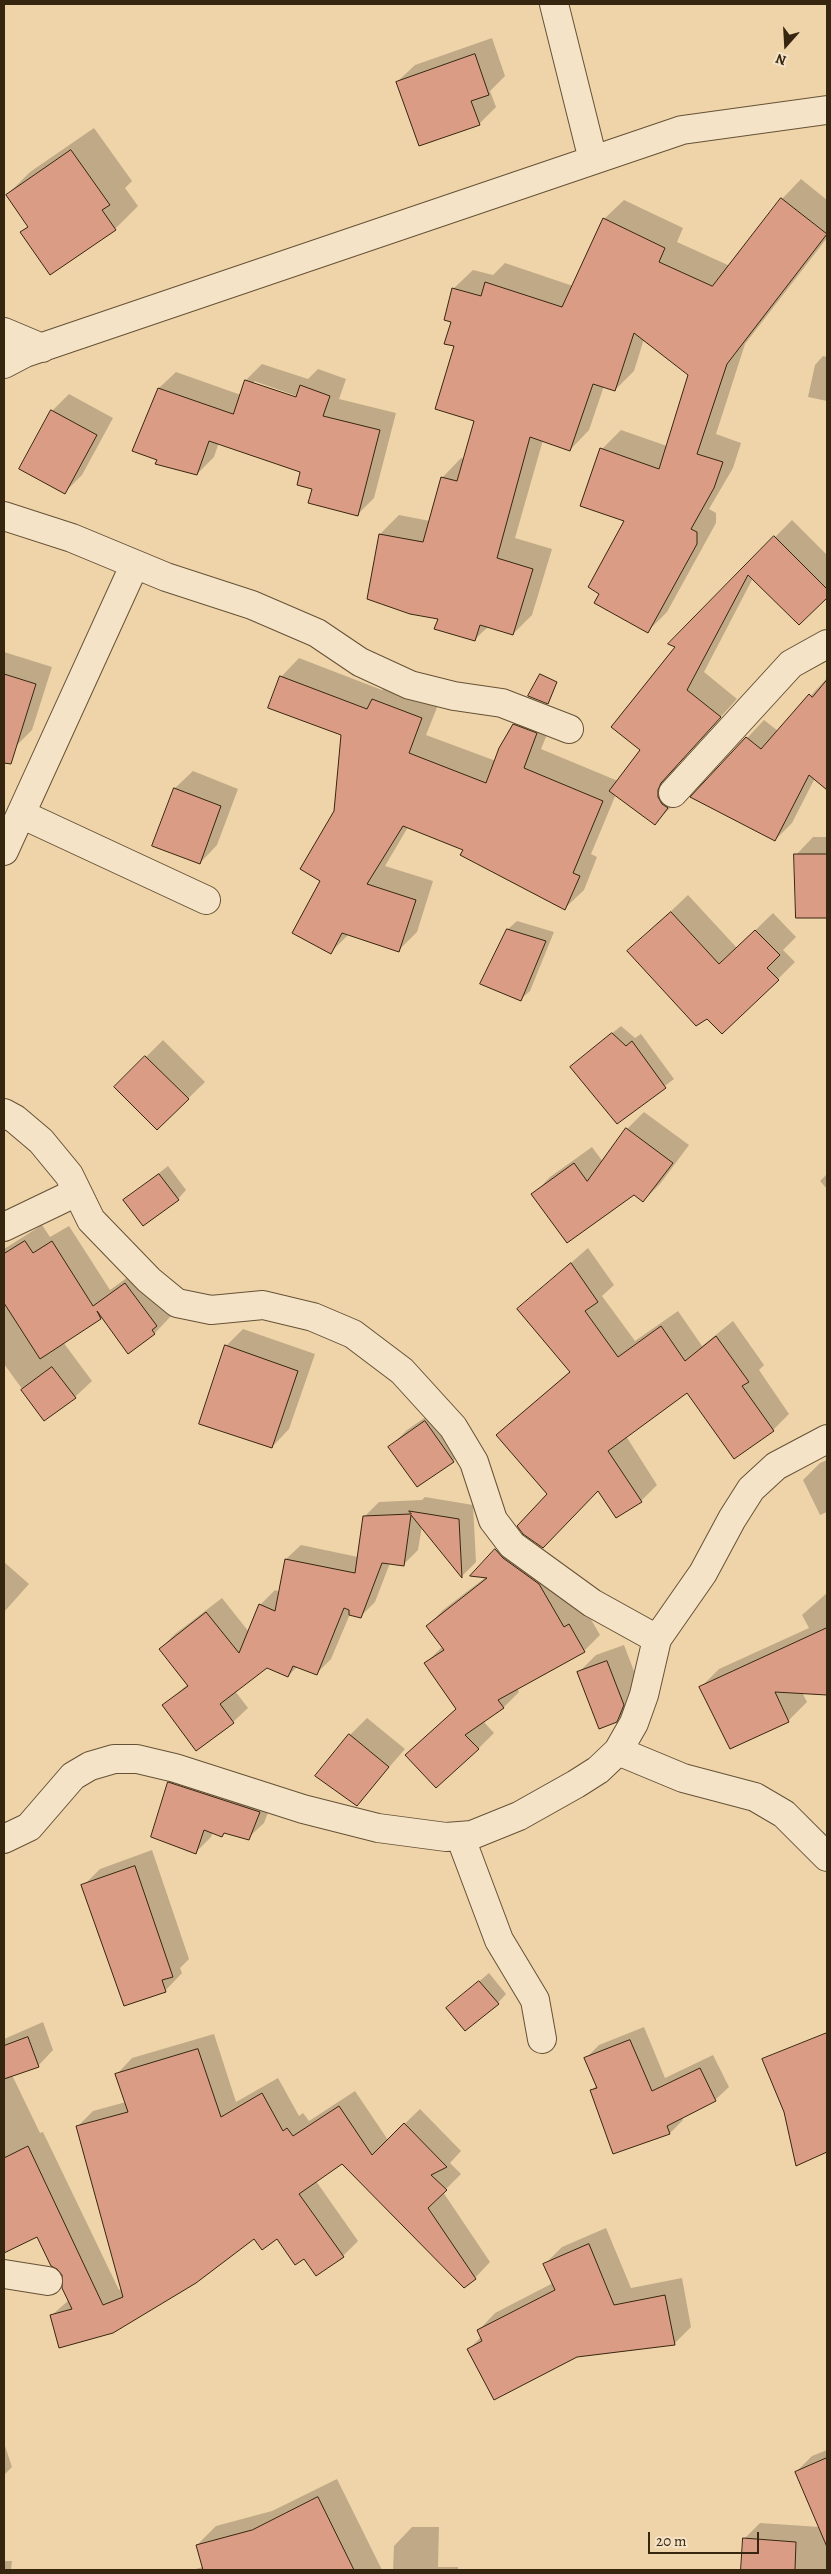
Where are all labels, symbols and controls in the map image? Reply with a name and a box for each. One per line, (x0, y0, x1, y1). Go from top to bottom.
north arrow (761, 20, 811, 70)
text: N (773, 49, 789, 70)
scale bar (651, 2522, 762, 2554)
text: 20 m (656, 2531, 687, 2551)

